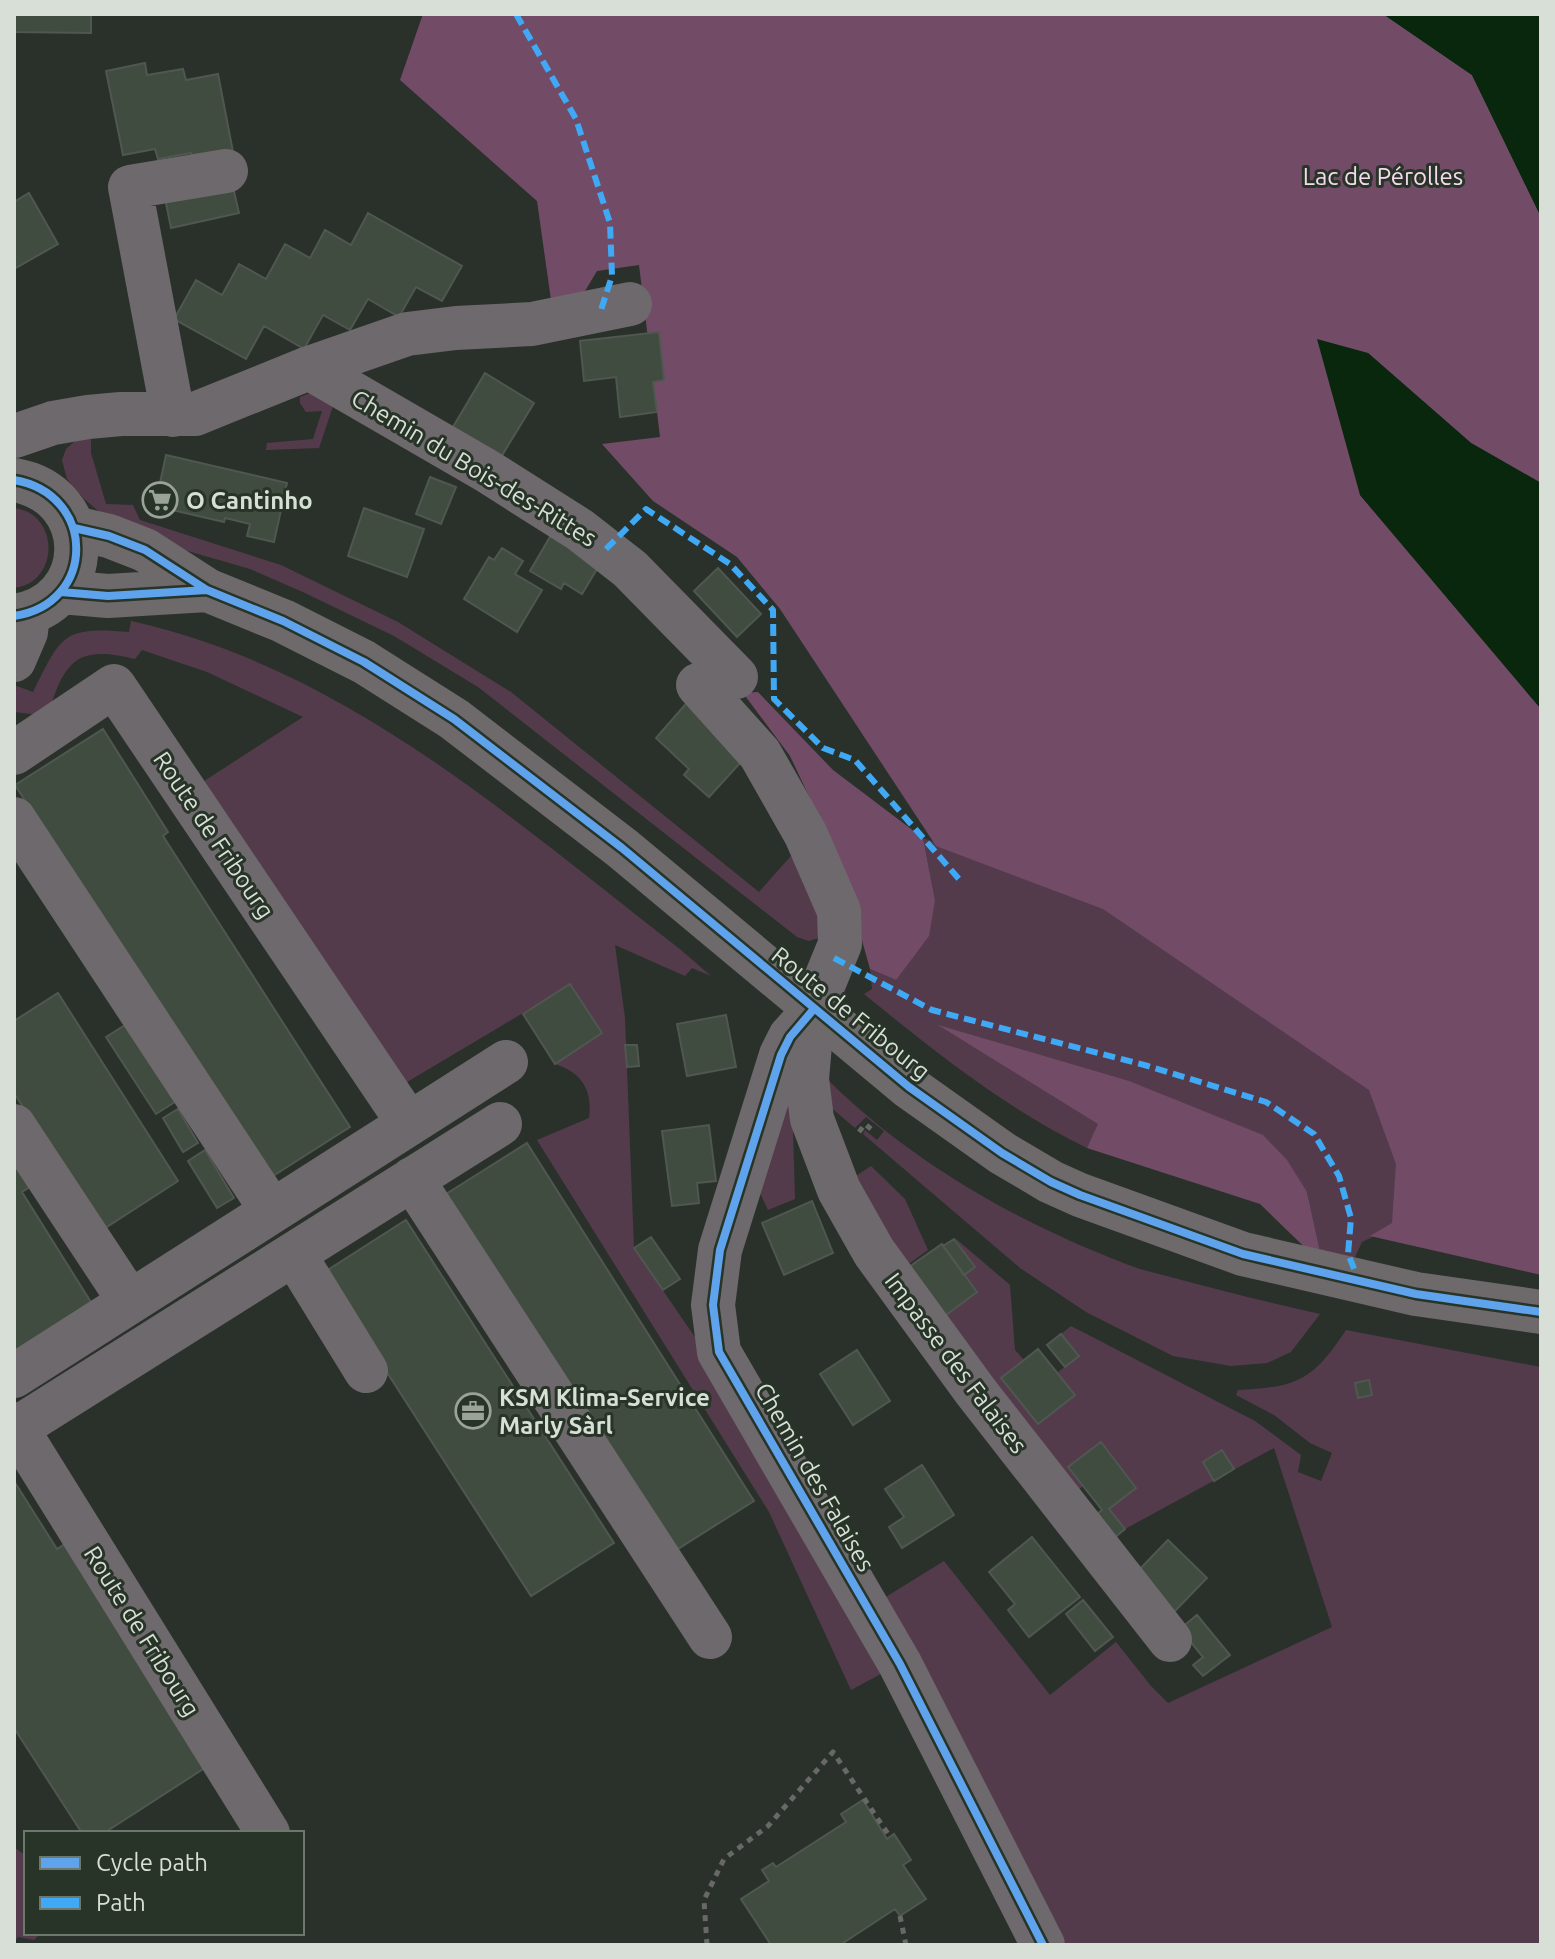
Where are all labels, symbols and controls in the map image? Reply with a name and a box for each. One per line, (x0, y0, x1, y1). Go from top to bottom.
park label: Lac de Pérolles (1303, 163, 1463, 190)
street label: Chemin du Bois-des-Rittes (347, 384, 601, 552)
supermarket icon: O Cantinho (141, 481, 179, 519)
place label: O Cantinho (186, 487, 313, 514)
street label: Route de Fribourg (148, 746, 280, 924)
street label: Route de Fribourg (767, 941, 935, 1085)
street label: Impasse des Falaises (879, 1268, 1033, 1458)
street label: Chemin des Falaises (750, 1378, 880, 1576)
place label: KSM Klima-Service Marly Sàrl (499, 1384, 710, 1439)
office icon: KSM Klima-Service Marly Sàrl (454, 1392, 492, 1430)
street label: Route de Fribourg (79, 1541, 205, 1721)
legend (24, 1831, 304, 1935)
text: Cycle path (96, 1849, 208, 1876)
text: Path (96, 1889, 146, 1916)

